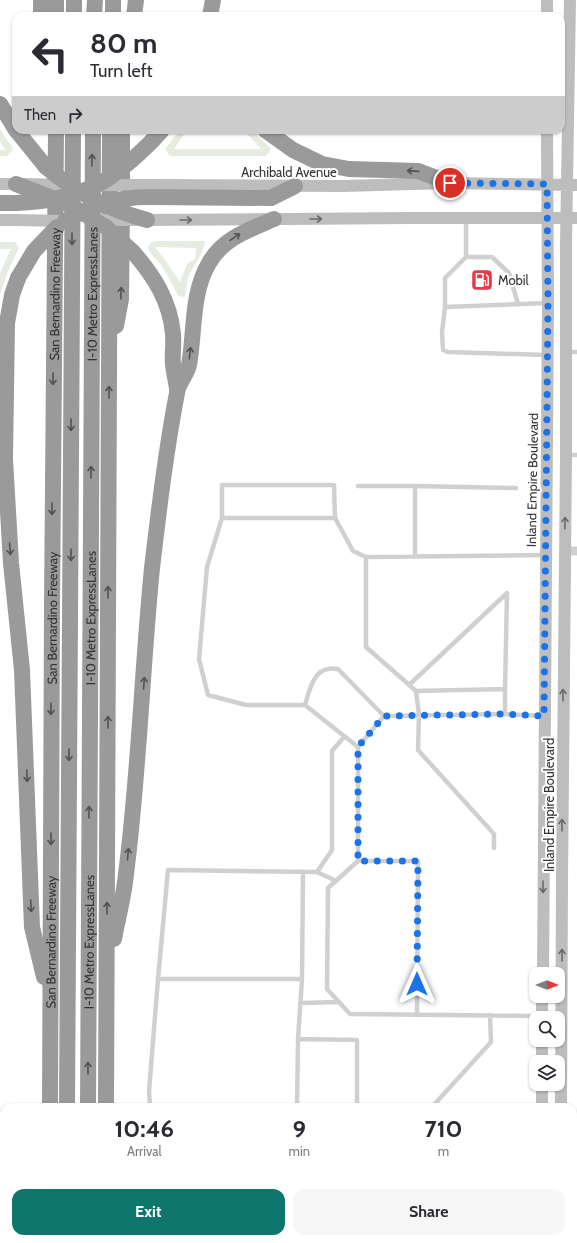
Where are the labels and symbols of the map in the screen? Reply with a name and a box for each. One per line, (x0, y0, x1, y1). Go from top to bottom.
one-way arrow (89, 154, 96, 167)
street label: Archibald Avenue (241, 164, 337, 180)
pin (433, 166, 467, 200)
one-way arrow (407, 168, 420, 175)
one-way arrow (309, 215, 322, 223)
one-way arrow (179, 216, 192, 224)
street label: I-10 Metro ExpressLanes (84, 226, 101, 361)
street label: San Bernardino Freeway (46, 227, 63, 361)
one-way arrow (68, 232, 76, 245)
one-way arrow (229, 233, 240, 241)
fuel station icon: Mobil (469, 267, 495, 293)
place label: Mobil (498, 272, 529, 288)
one-way arrow (117, 287, 125, 300)
one-way arrow (186, 347, 194, 360)
one-way arrow (49, 372, 57, 385)
one-way arrow (105, 386, 113, 399)
street label: Inland Empire Boulevard (523, 413, 541, 547)
one-way arrow (67, 418, 75, 431)
one-way arrow (87, 466, 95, 479)
one-way arrow (48, 502, 56, 515)
one-way arrow (561, 517, 569, 530)
one-way arrow (6, 542, 13, 555)
one-way arrow (67, 548, 75, 561)
street label: I-10 Metro ExpressLanes (82, 550, 99, 685)
street label: San Bernardino Freeway (44, 551, 60, 684)
one-way arrow (104, 586, 112, 599)
one-way arrow (140, 677, 147, 690)
one-way arrow (560, 689, 567, 702)
one-way arrow (47, 702, 55, 715)
one-way arrow (104, 716, 112, 729)
street label: Inland Empire Boulevard (541, 738, 557, 872)
one-way arrow (65, 748, 73, 761)
one-way arrow (23, 769, 31, 782)
one-way arrow (85, 806, 93, 819)
one-way arrow (558, 819, 566, 832)
one-way arrow (47, 832, 55, 845)
one-way arrow (125, 848, 132, 861)
street label: I-10 Metro ExpressLanes (81, 874, 97, 1009)
street label: San Bernardino Freeway (42, 875, 59, 1008)
one-way arrow (539, 880, 547, 893)
one-way arrow (27, 899, 35, 912)
one-way arrow (103, 902, 111, 915)
one-way arrow (558, 949, 566, 962)
position arrow (396, 963, 438, 1005)
north arrow (529, 967, 565, 1003)
one-way arrow (84, 1062, 92, 1075)

